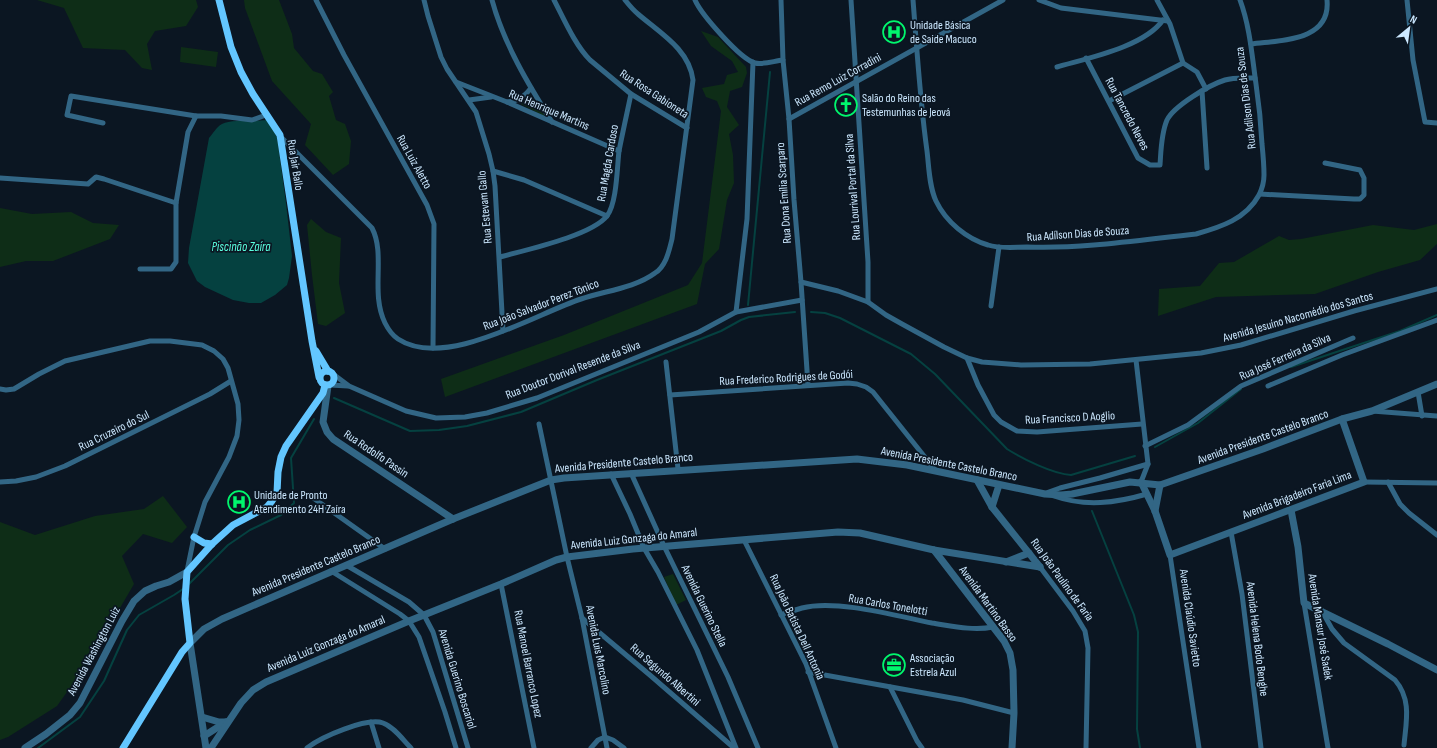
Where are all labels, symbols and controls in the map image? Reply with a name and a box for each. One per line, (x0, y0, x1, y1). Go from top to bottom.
north arrow (1389, 8, 1429, 48)
text: N (1408, 13, 1419, 27)
place label: Unidade Básica de Saide Macuco (910, 18, 977, 47)
hospital icon: Unidade Básica de Saide Macuco (881, 19, 907, 45)
street label: Rua Adilson Dias de Souza (1232, 46, 1260, 150)
street label: Rua Remo Luiz Corradini (792, 50, 884, 110)
street label: Rua Rosa Gabioneta (617, 66, 692, 122)
street label: Rua Tancredo Neves (1102, 75, 1152, 153)
street label: Rua Henrique Martins (506, 86, 592, 134)
place label: Salão do Reino das Testemunhas de Jeová (862, 91, 951, 120)
church icon: Salão do Reino das Testemunhas de Jeová (833, 92, 859, 118)
street label: Rua Magda Cardoso (594, 123, 622, 203)
street label: Rua Luiz Aletto (393, 132, 435, 192)
street label: Rua Lourival Portal da Silva (842, 133, 864, 241)
street label: Rua Jair Ballo (284, 139, 306, 191)
street label: Rua Dona Emília Scarparo (773, 142, 795, 244)
street label: Rua Estevam Gallo (474, 170, 496, 244)
street label: Rua Adílson Dias de Souza (1026, 223, 1130, 245)
water label: Piscinão Zaíra (211, 239, 271, 255)
street label: Rua João Salvador Perez Tônico (481, 276, 601, 334)
street label: Avenida Jesuíno Nacomédio dos Santos (1220, 288, 1375, 346)
street label: Rua José Ferreira da Silva (1237, 330, 1333, 384)
street label: Rua Doutor Dorival Resende da Silva (504, 337, 643, 403)
street label: Rua Frederico Rodrigues de Godói (719, 367, 853, 389)
street label: Avenida Presidente Castelo Branco (1194, 406, 1331, 468)
street label: Rua Cruzeiro do Sul (76, 407, 152, 455)
street label: Rua Francisco D Aoglio (1025, 408, 1115, 428)
street label: Rua Rodolfo Passin (341, 427, 411, 481)
street label: Avenida Presidente Castelo Branco (879, 443, 1018, 485)
street label: Avenida Presidente Castelo Branco (553, 449, 694, 477)
street label: Avenida Brigadeiro Faria Lima (1239, 467, 1354, 523)
place label: Unidade de Pronto Atendimento 24H Zaíra (253, 488, 346, 517)
hospital icon: Unidade de Pronto Atendimento 24H Zaíra (226, 489, 252, 515)
street label: Avenida Luiz Gonzaga do Amaral (569, 525, 698, 553)
street label: Avenida Presidente Castelo Branco (248, 532, 383, 600)
street label: Rua João Paulino de Faria (1027, 536, 1097, 624)
street label: Avenida Guerino Stella (677, 562, 731, 650)
street label: Avenida Martino Basso (955, 562, 1021, 645)
street label: Avenida Claúdio Savietto (1176, 567, 1204, 668)
street label: Rua João Batista Dell Antonia (766, 572, 828, 682)
street label: Avenida Mansur José Sadek (1304, 572, 1336, 682)
street label: Avenida Helena Bodo Benghe (1242, 580, 1271, 697)
street label: Rua Carlos Tonelotti (847, 591, 929, 619)
street label: Avenida Washington Luiz (64, 603, 124, 699)
street label: Avenida Luis Marcolino (582, 603, 614, 696)
street label: Rua Manoel Barranco Lopez (510, 609, 546, 720)
street label: Avenida Luiz Gonzaga do Amaral (264, 612, 387, 676)
street label: Avenida Guerino Boscariol (434, 626, 479, 731)
street label: Rua Segundo Albertini (627, 640, 703, 710)
place label: Associação Estrela Azul (909, 651, 957, 680)
office icon: Associação Estrela Azul (881, 652, 907, 678)

